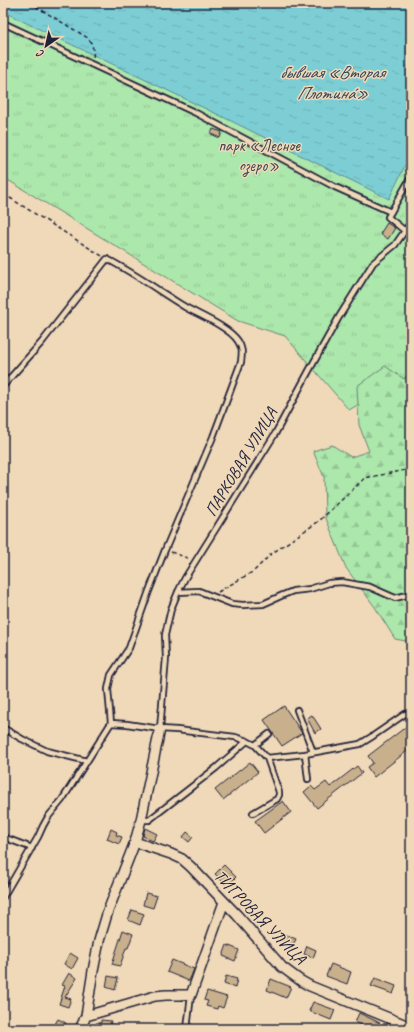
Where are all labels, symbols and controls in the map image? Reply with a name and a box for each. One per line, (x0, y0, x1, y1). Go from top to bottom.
north arrow (26, 26, 66, 66)
text: С (33, 46, 47, 62)
water label: бывшая «Вторая Плотинá» (280, 61, 387, 104)
park label: парк «Лесное озеро» (218, 135, 301, 177)
street label: ПАРКОВАЯ УЛИЦА (200, 403, 282, 520)
street label: ТИГРОВАЯ УЛИЦА (210, 865, 311, 970)

